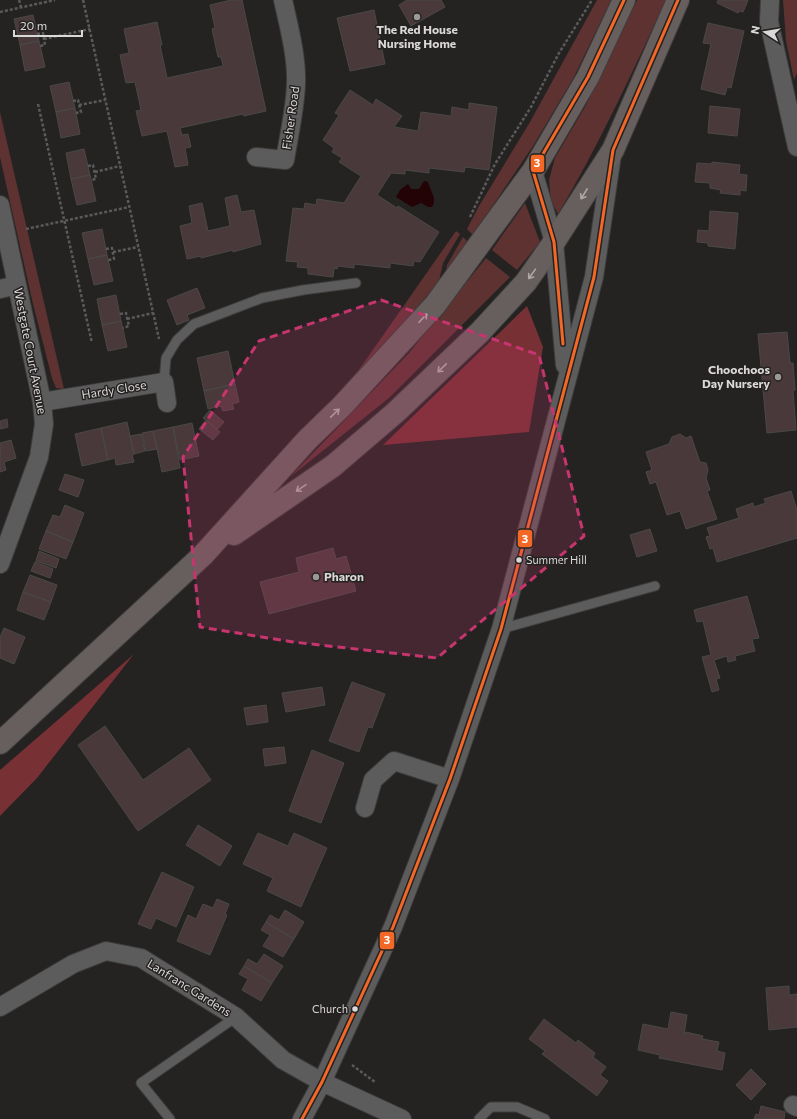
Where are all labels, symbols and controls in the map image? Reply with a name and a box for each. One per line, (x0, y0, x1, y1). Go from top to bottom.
scale bar (14, 12, 82, 38)
marker: The Red House Nursing Home (412, 12, 422, 22)
north arrow (745, 12, 785, 52)
text: 20 m (20, 18, 47, 32)
place label: The Red House Nursing Home (376, 22, 458, 50)
text: N (748, 24, 762, 35)
street label: Fisher Road (279, 85, 301, 150)
line badge: 3 (530, 154, 545, 173)
text: 3 (534, 156, 540, 169)
one-way arrow (580, 188, 588, 200)
one-way arrow (527, 268, 536, 279)
street label: Westgate Court Avenue (12, 286, 50, 415)
one-way arrow (418, 313, 428, 323)
place label: Choochoos Day Nursery (702, 362, 770, 390)
one-way arrow (437, 363, 447, 373)
marker: Choochoos Day Nursery (773, 372, 783, 382)
street label: Hardy Close (80, 377, 147, 401)
one-way arrow (330, 408, 340, 418)
one-way arrow (296, 484, 307, 492)
line badge: 3 (517, 529, 533, 548)
text: 3 (522, 532, 528, 545)
place label: Summer Hill (526, 553, 587, 566)
marker: Summer Hill (514, 555, 524, 565)
place label: Pharon (324, 569, 364, 583)
marker: Pharon (311, 572, 321, 582)
line badge: 3 (379, 931, 395, 950)
text: 3 (384, 933, 390, 946)
street label: Lanfranc Gardens (145, 956, 234, 1019)
place label: Church (312, 1002, 348, 1015)
marker: Church (350, 1004, 360, 1014)

